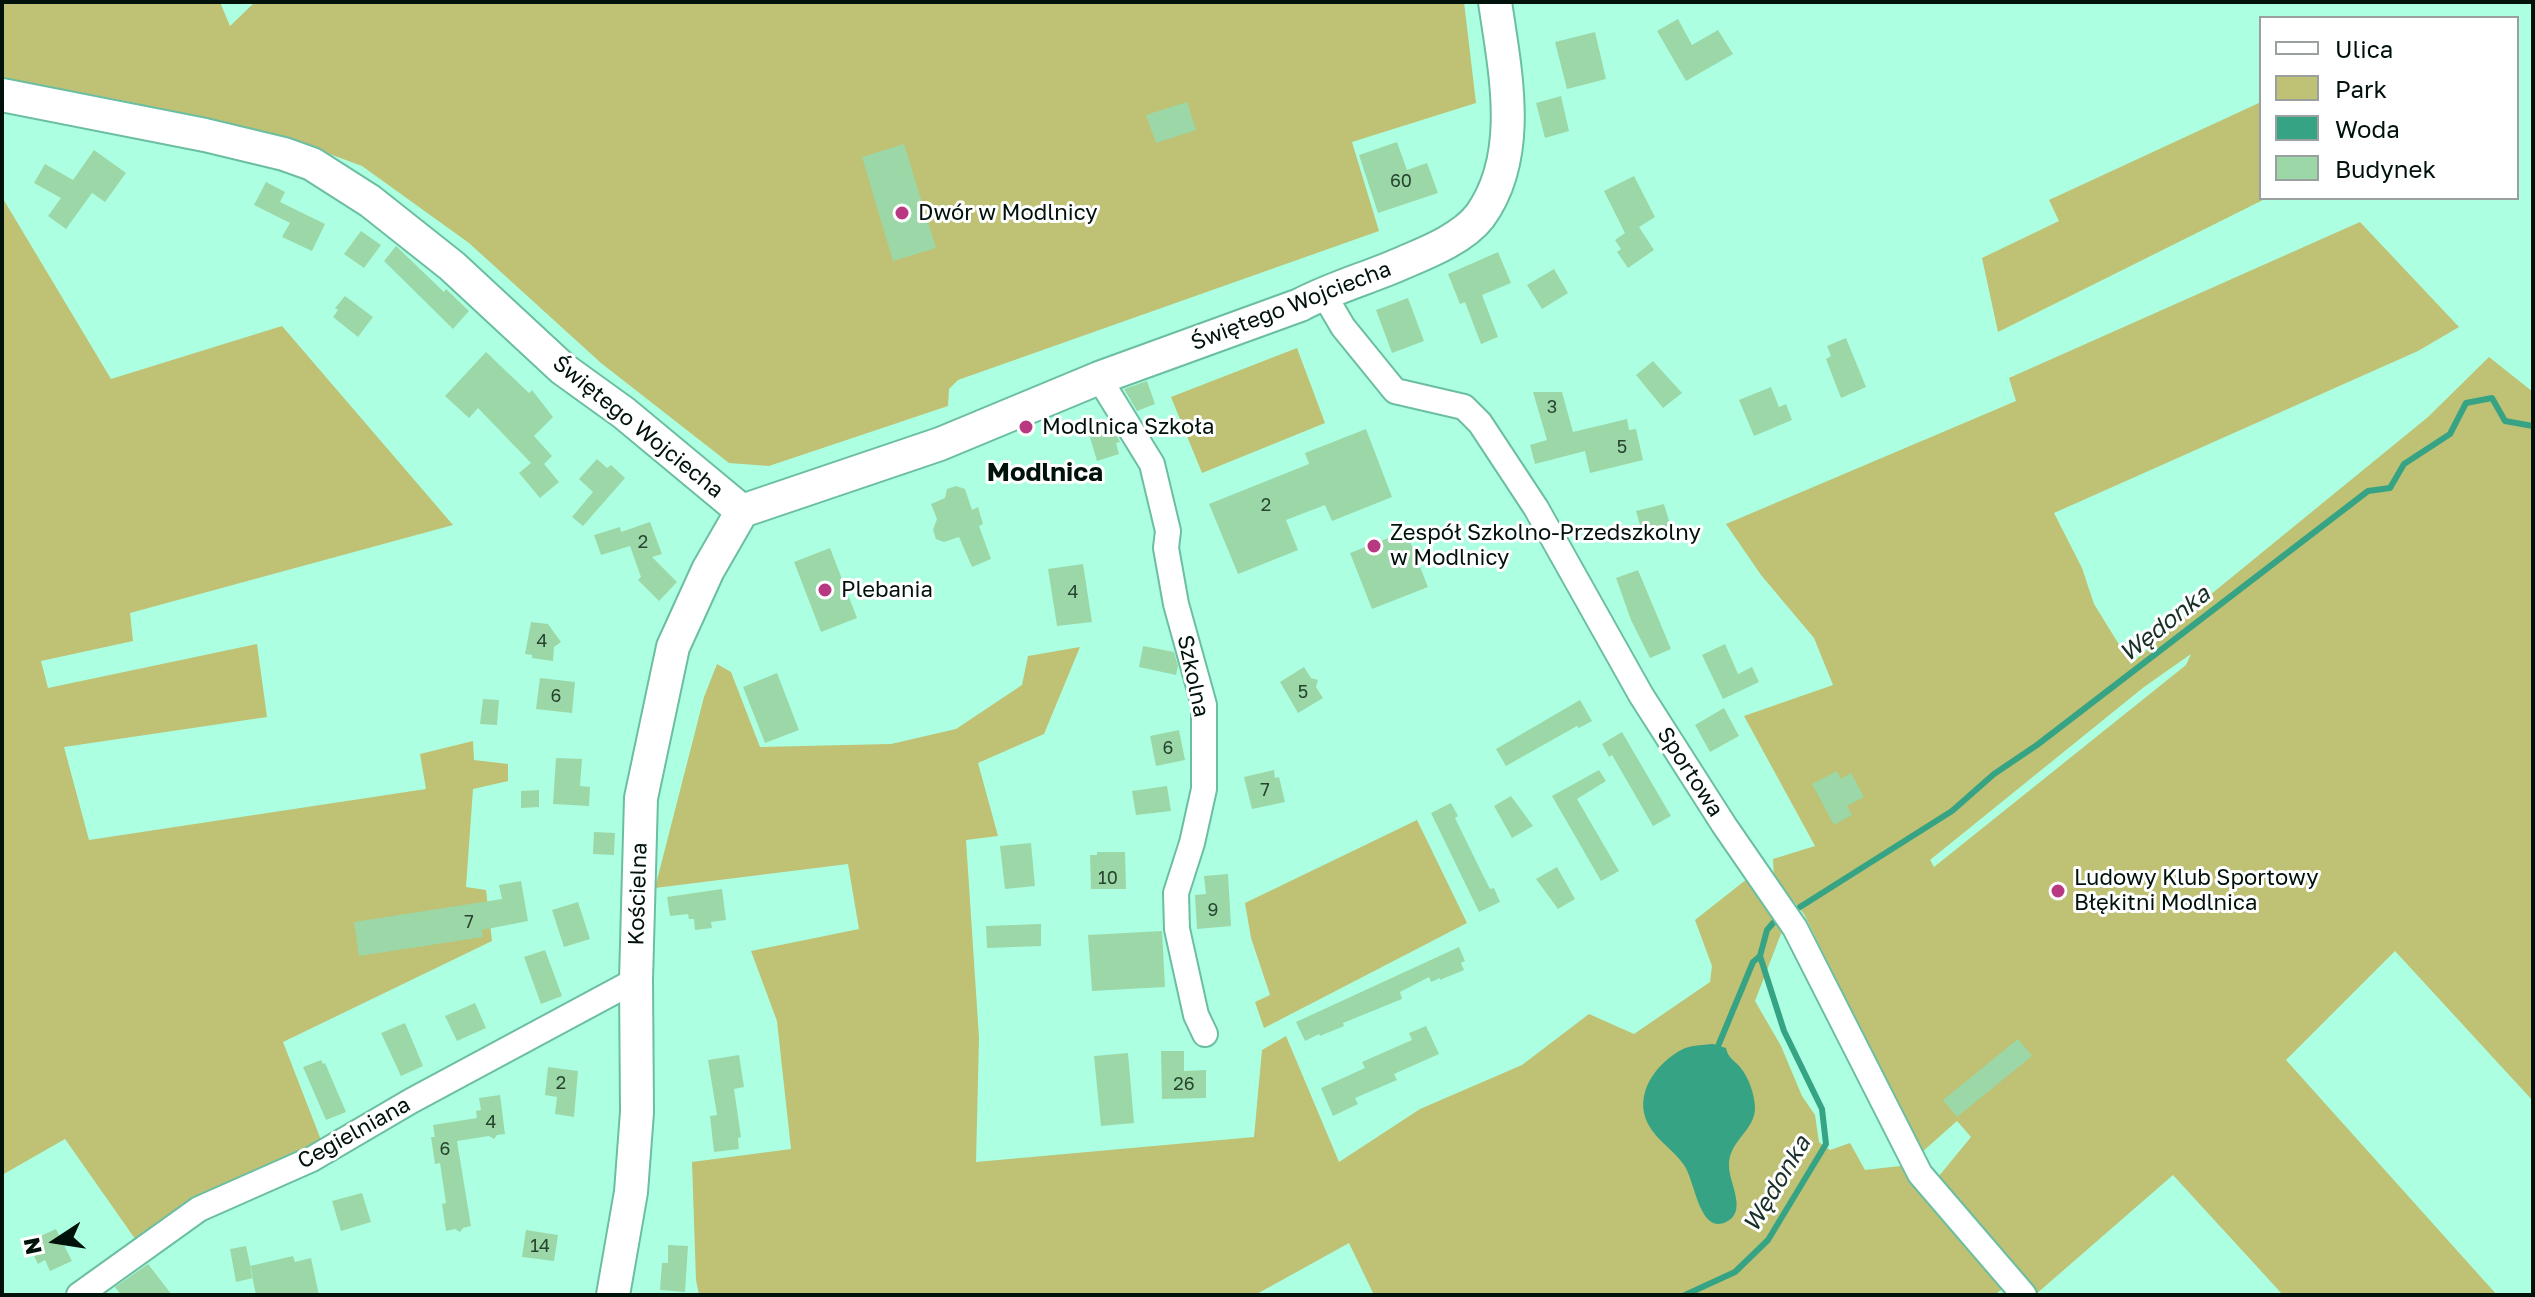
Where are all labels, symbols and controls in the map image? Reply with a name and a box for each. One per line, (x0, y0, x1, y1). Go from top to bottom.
legend (2259, 16, 2519, 200)
text: Ulica (2335, 34, 2393, 63)
text: Park (2335, 74, 2387, 103)
text: Woda (2335, 114, 2400, 143)
text: Budynek (2335, 154, 2436, 183)
house number: 60 (1390, 170, 1412, 192)
place label: Dwór w Modlnicy (918, 200, 1098, 226)
marker: Dwór w Modlnicy (893, 204, 911, 222)
street label: Świętego Wojciecha (1187, 256, 1395, 356)
street label: Świętego Wojciecha (547, 350, 729, 504)
house number: 3 (1547, 396, 1557, 418)
place label: Modlnica Szkoła (1042, 414, 1214, 440)
marker: Modlnica Szkoła (1017, 418, 1035, 436)
house number: 5 (1617, 436, 1627, 458)
district label: Modlnica (987, 457, 1103, 489)
house number: 2 (1261, 494, 1271, 516)
place label: Zespół Szkolno-Przedszkolny w Modlnicy (1390, 520, 1701, 572)
house number: 2 (638, 531, 648, 553)
marker: Zespół Szkolno-Przedszkolny w Modlnicy (1365, 537, 1383, 555)
place label: Plebania (841, 577, 933, 603)
water label: Wędonka (2114, 580, 2216, 668)
marker: Plebania (816, 581, 834, 599)
house number: 4 (1068, 581, 1078, 603)
house number: 4 (537, 630, 547, 652)
street label: Szkolna (1171, 633, 1215, 719)
house number: 5 (1298, 681, 1308, 703)
house number: 6 (551, 685, 561, 707)
street label: Sportowa (1651, 722, 1729, 822)
house number: 6 (1163, 737, 1173, 759)
house number: 7 (1260, 779, 1270, 801)
street label: Kościelna (623, 842, 653, 946)
place label: Ludowy Klub Sportowy Błękitni Modlnica (2074, 865, 2319, 916)
house number: 10 (1098, 867, 1118, 889)
marker: Ludowy Klub Sportowy Błękitni Modlnica (2049, 882, 2067, 900)
house number: 9 (1208, 899, 1218, 921)
house number: 7 (464, 911, 474, 933)
house number: 2 (556, 1072, 566, 1094)
house number: 26 (1173, 1073, 1195, 1095)
street label: Cegielniana (293, 1091, 415, 1175)
house number: 4 (486, 1111, 496, 1133)
water label: Wędonka (1737, 1131, 1817, 1237)
house number: 6 (440, 1138, 450, 1160)
north arrow (16, 1201, 96, 1281)
text: N (17, 1235, 47, 1257)
house number: 14 (530, 1235, 550, 1257)

